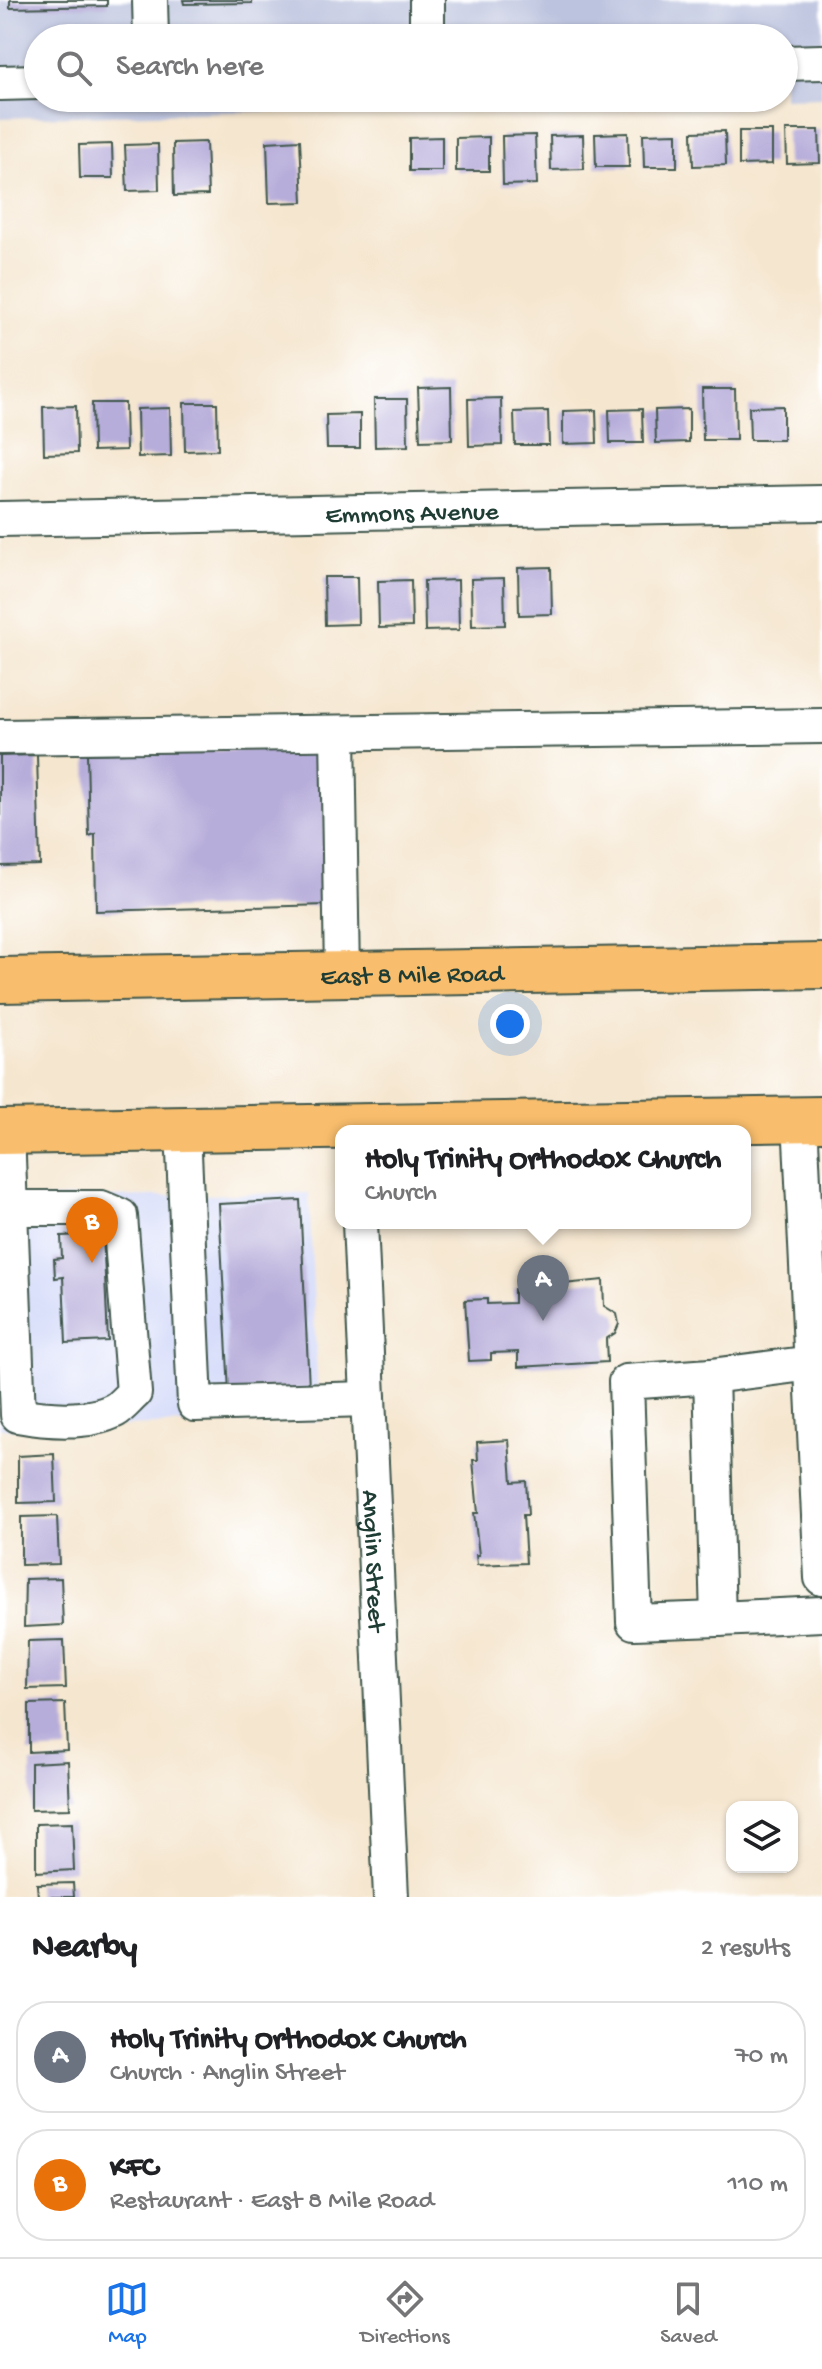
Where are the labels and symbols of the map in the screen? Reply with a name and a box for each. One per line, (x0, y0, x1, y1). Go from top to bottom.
street label: Emmons Avenue (325, 498, 499, 533)
street label: East 8 Mile Road (320, 960, 506, 995)
your location (490, 1004, 530, 1044)
pin: B (66, 1197, 118, 1263)
pin: A (517, 1255, 569, 1321)
street label: Anglin Street (352, 1489, 390, 1635)

